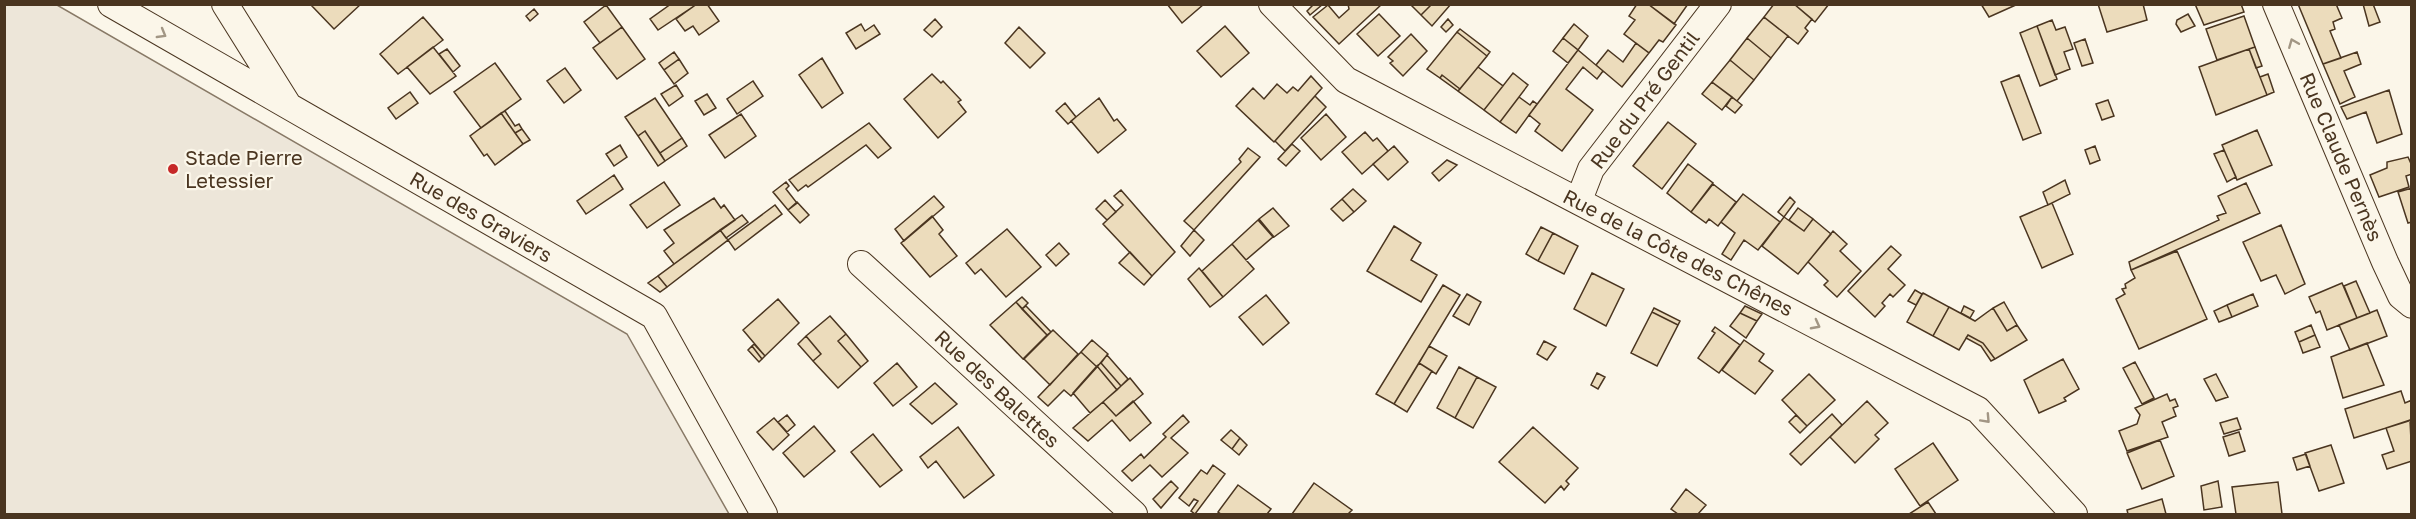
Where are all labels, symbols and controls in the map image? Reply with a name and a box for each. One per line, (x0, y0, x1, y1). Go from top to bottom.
street label: Rue du Pré Gentil (1585, 26, 1704, 173)
one-way arrow (156, 27, 166, 38)
one-way arrow (2288, 38, 2300, 49)
street label: Rue Claude Pernès (2296, 69, 2388, 245)
place label: Stade Pierre Letessier (185, 145, 303, 192)
marker: Stade Pierre Letessier (166, 162, 180, 176)
street label: Rue des Graviers (406, 166, 557, 267)
street label: Rue de la Côte des Chênes (1559, 183, 1798, 321)
one-way arrow (1810, 317, 1821, 329)
street label: Rue des Balettes (930, 324, 1065, 452)
one-way arrow (1979, 412, 1990, 422)

